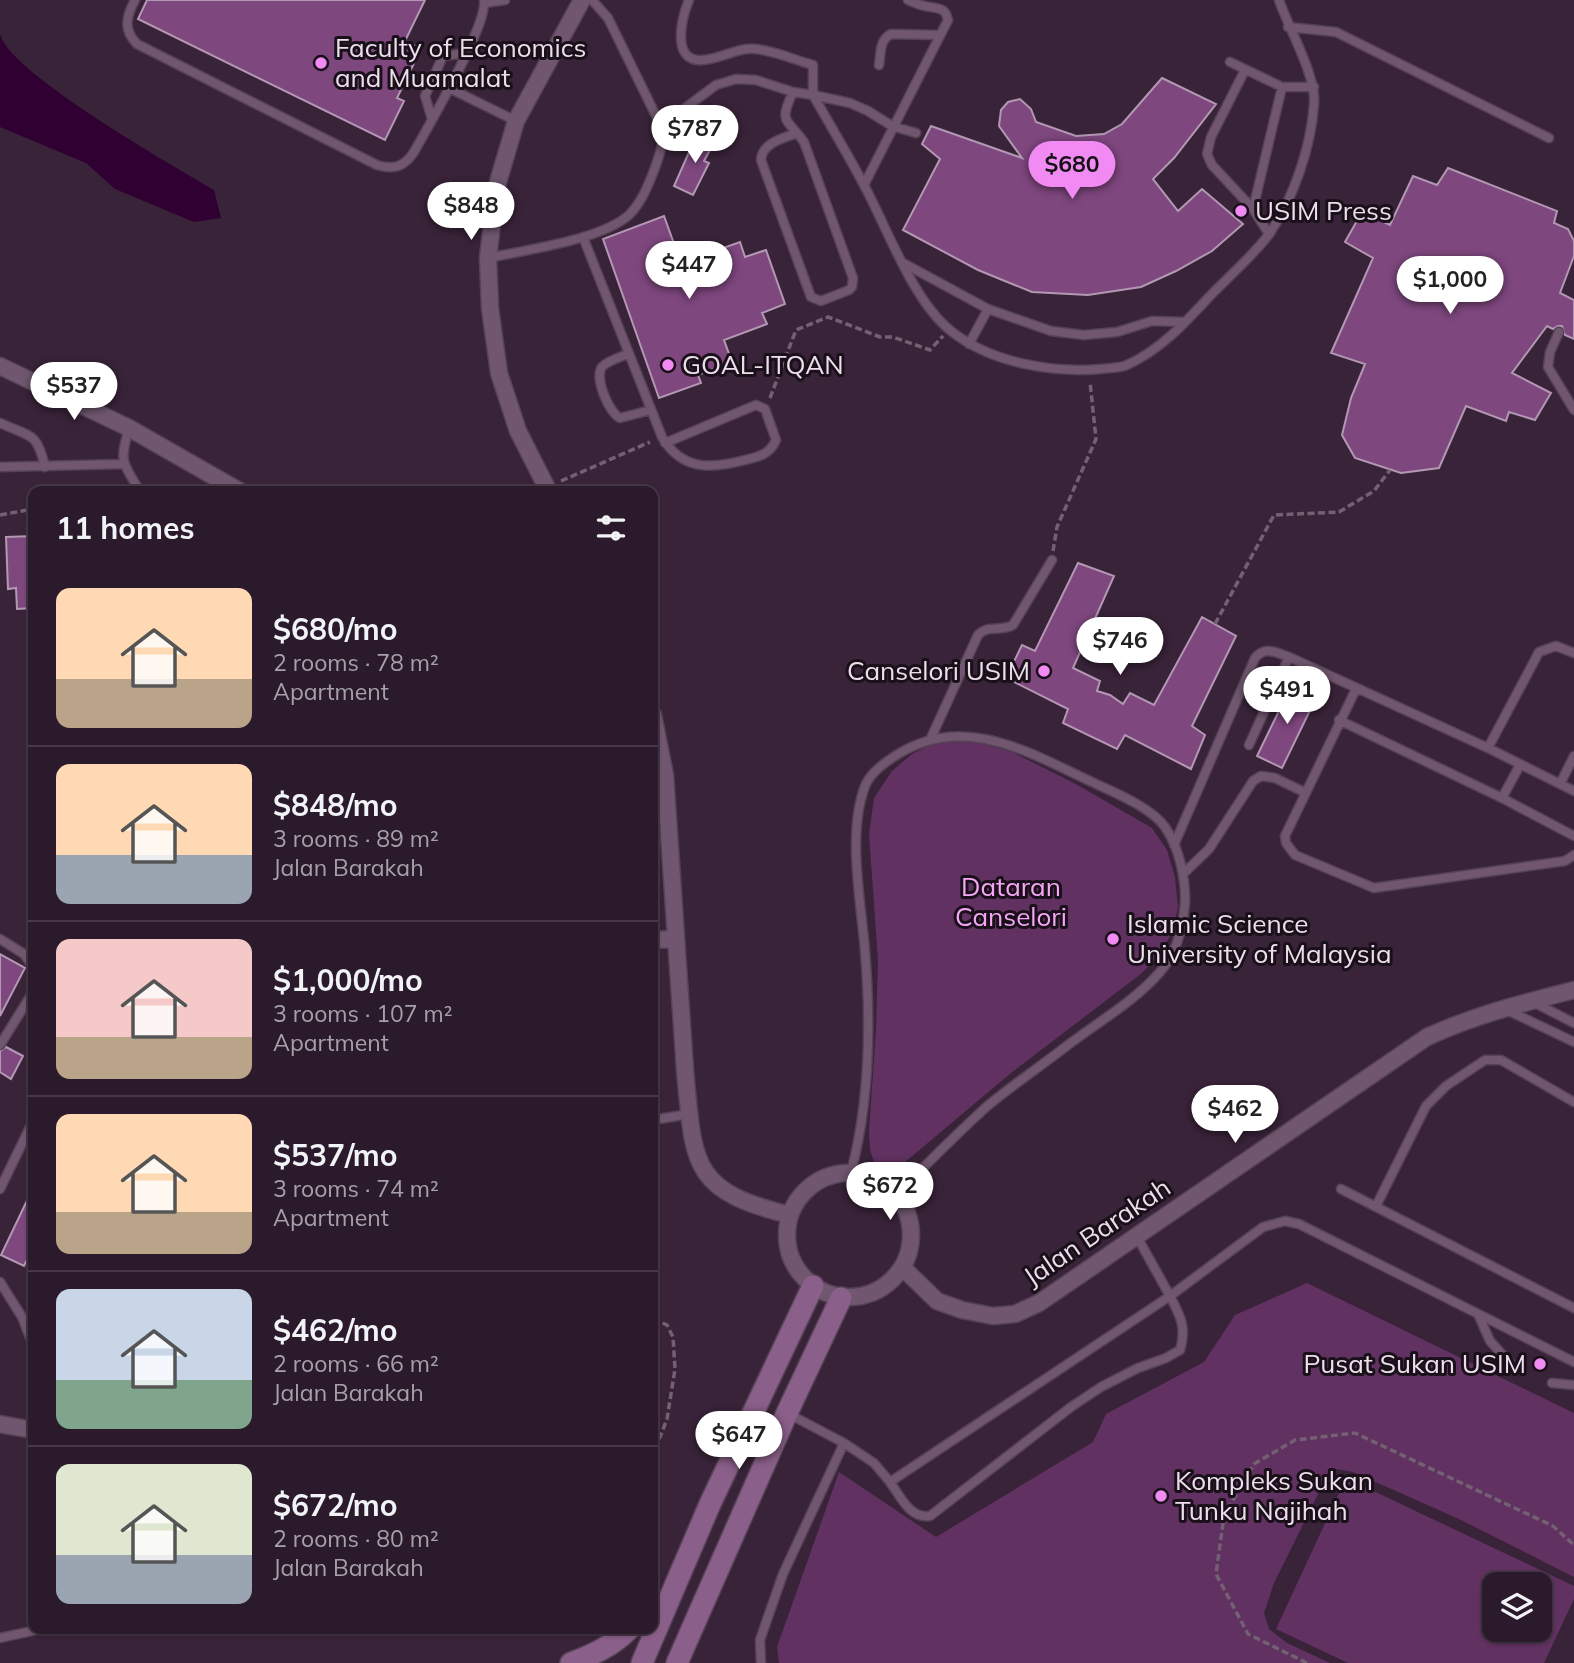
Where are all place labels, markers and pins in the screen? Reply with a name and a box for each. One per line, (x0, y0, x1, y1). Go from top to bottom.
place label: Faculty of Economics and Muamalat (335, 31, 586, 94)
marker: Faculty of Economics and Muamalat (313, 55, 329, 71)
pin: $787 (654, 106, 736, 165)
pin: $680 (1031, 142, 1113, 201)
pin: $848 (430, 182, 512, 242)
place label: USIM Press (1255, 194, 1392, 227)
marker: USIM Press (1233, 203, 1249, 219)
pin: $447 (648, 242, 730, 301)
pin: $1,000 (1393, 256, 1507, 316)
place label: GOAL-ITQAN (682, 348, 844, 381)
marker: GOAL-ITQAN (660, 357, 676, 373)
pin: $537 (33, 362, 115, 422)
pin: $746 (1079, 618, 1161, 677)
place label: Canselori USIM (847, 654, 1030, 687)
marker: Canselori USIM (1036, 663, 1052, 679)
pin: $491 (1246, 666, 1328, 726)
place label: Islamic Science University of Malaysia (1127, 907, 1392, 970)
marker: Islamic Science University of Malaysia (1105, 931, 1121, 947)
pin: $462 (1194, 1086, 1276, 1145)
pin: $672 (849, 1162, 931, 1222)
place label: Pusat Sukan USIM (1304, 1347, 1526, 1380)
marker: Pusat Sukan USIM (1532, 1356, 1548, 1372)
pin: $647 (698, 1412, 780, 1471)
place label: Kompleks Sukan Tunku Najihah (1175, 1464, 1373, 1527)
marker: Kompleks Sukan Tunku Najihah (1153, 1488, 1169, 1504)

